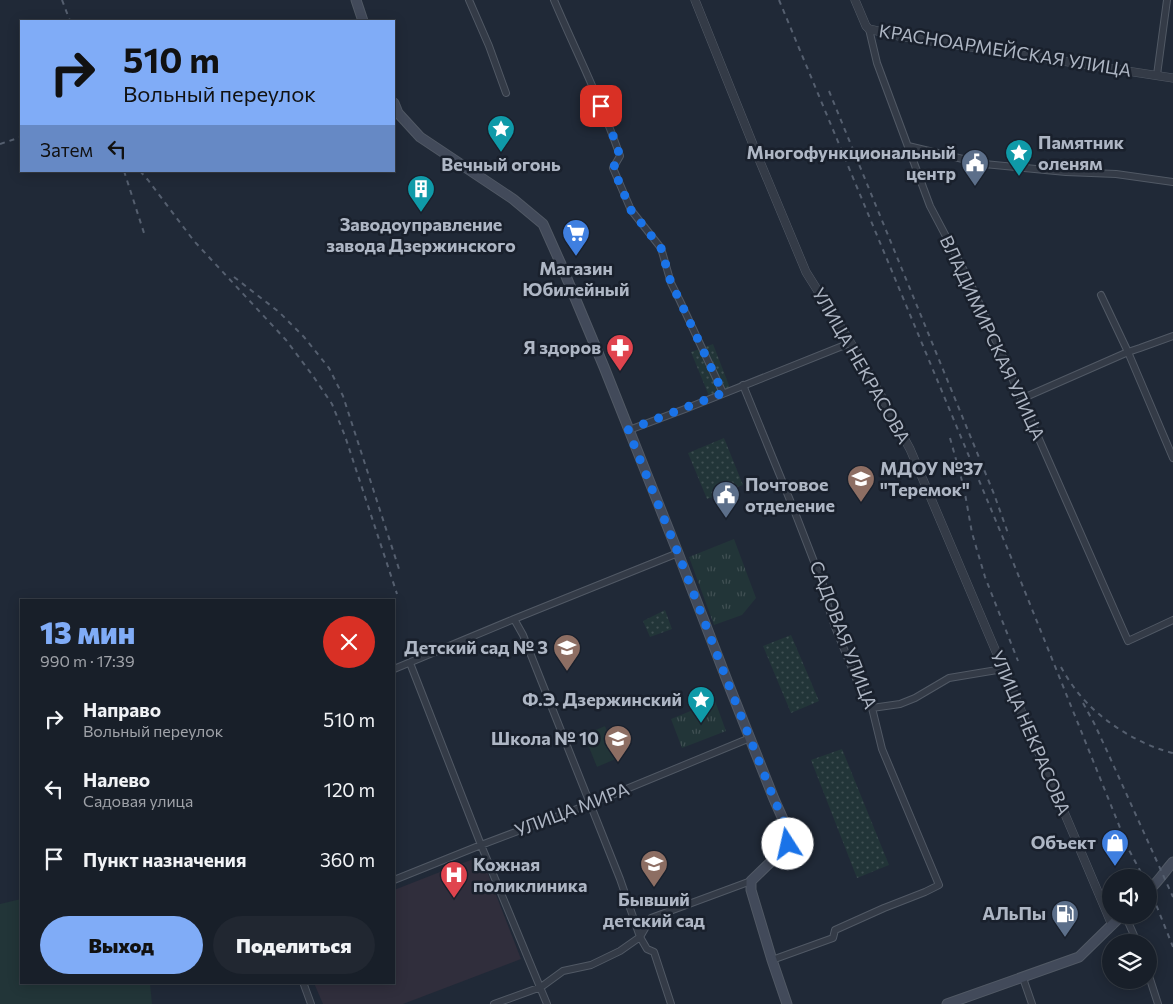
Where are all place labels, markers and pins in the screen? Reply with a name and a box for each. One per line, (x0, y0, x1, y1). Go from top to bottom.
pin (580, 85, 622, 127)
place icon: Вечный огонь (486, 114, 516, 153)
place label: Памятник оленям (1038, 131, 1125, 174)
place icon: Памятник оленям (1004, 138, 1034, 177)
place label: Многофункциональный центр (747, 141, 956, 184)
public building icon: Многофункциональный центр (960, 148, 990, 187)
place label: Вечный огонь (441, 153, 561, 175)
building icon: Заводоуправление завода Дзержинского (406, 174, 436, 213)
place label: Заводоуправление завода Дзержинского (326, 213, 516, 256)
supermarket icon: Магазин Юбилейный (561, 218, 591, 257)
place label: Магазин Юбилейный (523, 257, 629, 300)
pharmacy icon: Я здоров (605, 333, 635, 372)
place label: Я здоров (523, 336, 601, 358)
place label: МДОУ №37 "Теремок" (880, 457, 983, 500)
school or university icon: МДОУ №37 "Теремок" (846, 464, 876, 503)
place label: Почтовое отделение (745, 473, 835, 516)
public building icon: Почтовое отделение (711, 480, 741, 519)
school or university icon: Детский сад № 3 (552, 633, 582, 672)
place label: Детский сад № 3 (404, 636, 548, 658)
place icon: Ф.Э. Дзержинский (686, 685, 716, 724)
place label: Ф.Э. Дзержинский (522, 688, 682, 710)
school or university icon: Школа № 10 (603, 724, 633, 763)
place label: Школа № 10 (491, 727, 599, 749)
shop icon: Объект (1100, 828, 1130, 867)
place label: Объект (1031, 831, 1096, 853)
school or university icon: Бывший детский сад (639, 849, 669, 888)
place label: Кожная поликлиника (473, 853, 587, 896)
hospital icon: Кожная поликлиника (439, 860, 469, 899)
place label: Бывший детский сад (603, 888, 705, 931)
fuel station icon: АЛьПы (1050, 899, 1080, 938)
place label: АЛьПы (982, 902, 1046, 924)

